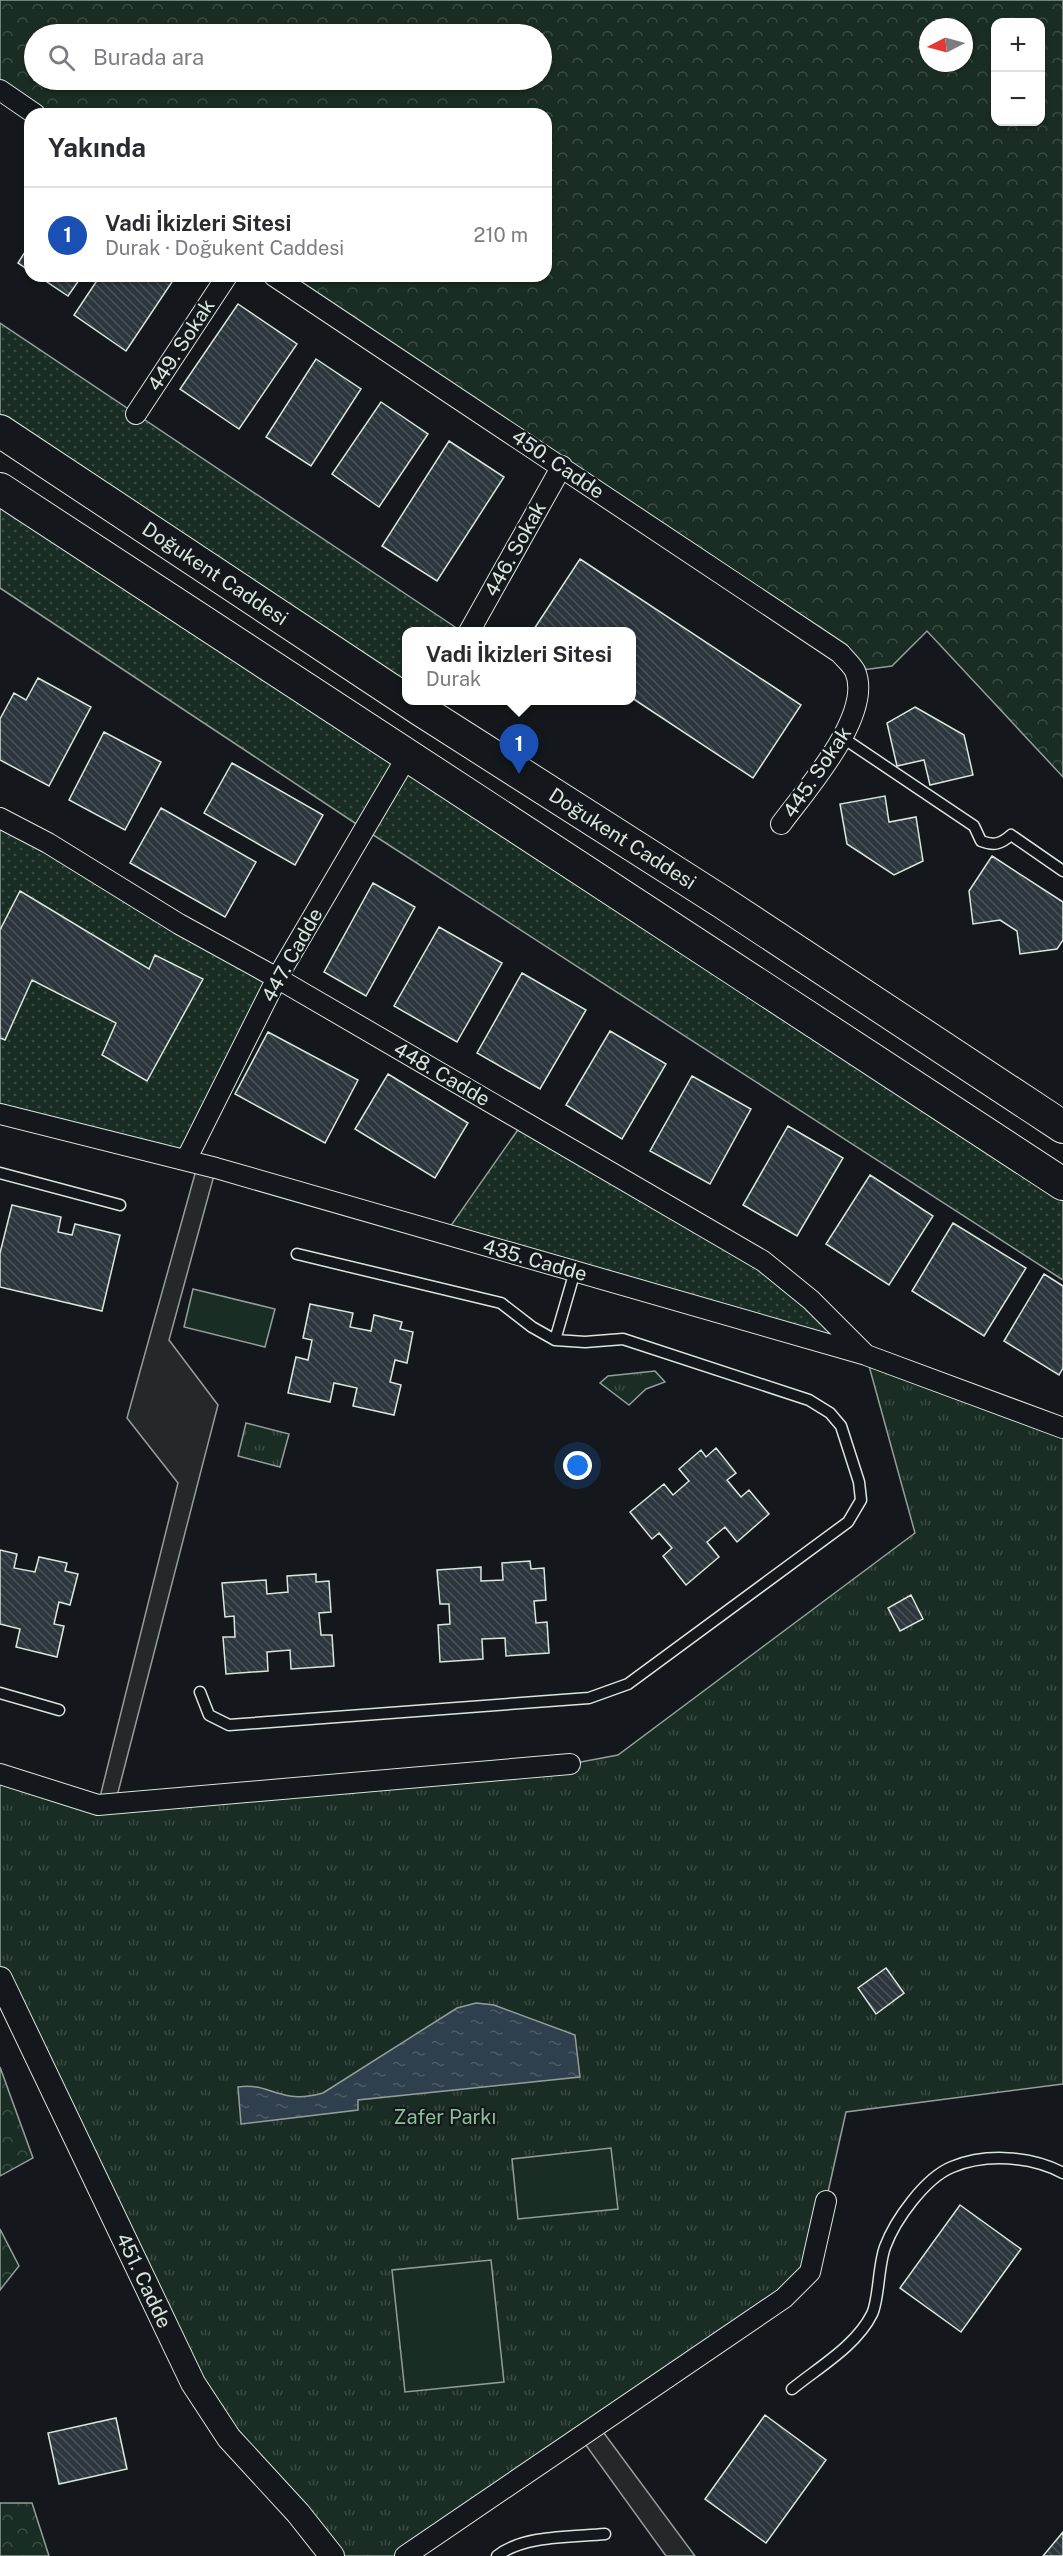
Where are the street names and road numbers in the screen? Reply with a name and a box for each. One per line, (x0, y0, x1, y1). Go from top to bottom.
street label: 449. Sokak (142, 295, 220, 395)
street label: 450. Cadde (507, 424, 609, 504)
street label: 446. Sokak (479, 497, 551, 601)
street label: Doğukent Caddesi (138, 517, 292, 630)
street label: 445. Sokak (778, 722, 856, 822)
street label: Doğukent Caddesi (544, 783, 700, 894)
street label: 447. Cadde (256, 904, 328, 1006)
street label: 448. Cadde (390, 1037, 494, 1111)
street label: 435. Cadde (480, 1234, 590, 1286)
street label: 451. Cadde (111, 2229, 177, 2332)

